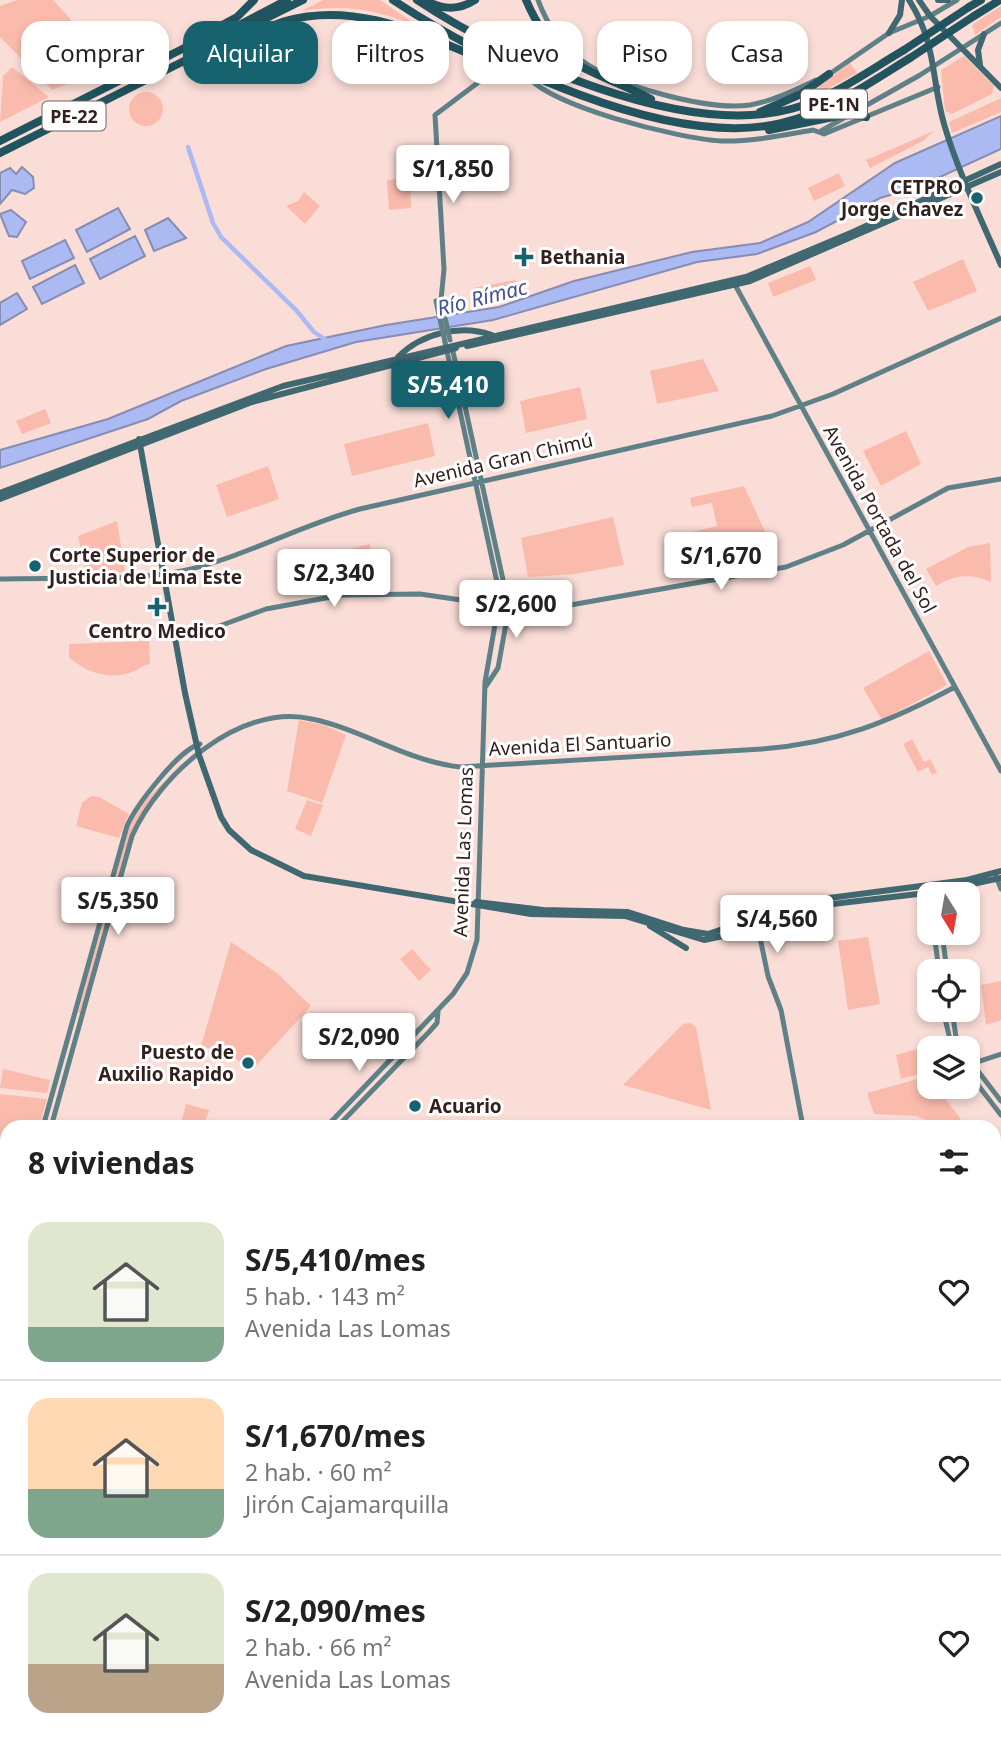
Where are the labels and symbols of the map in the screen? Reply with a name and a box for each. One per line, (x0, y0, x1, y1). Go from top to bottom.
road number: PE-1N (801, 90, 867, 119)
road number: PE-22 (42, 102, 106, 131)
pin: S/1,850 (388, 146, 518, 205)
place label: CETPRO Jorge Chavez (839, 174, 963, 222)
marker: CETPRO Jorge Chavez (969, 190, 985, 206)
place label: Bethania (540, 244, 625, 270)
marker: Bethania (514, 247, 534, 267)
water label: Río Rímac (434, 272, 530, 322)
pin: S/5,410 (383, 362, 513, 421)
street label: Avenida Portada del Sol (817, 420, 943, 618)
street label: Avenida Gran Chimú (411, 427, 595, 493)
pin: S/1,670 (656, 532, 786, 592)
place label: Corte Superior de Justicia de Lima Este (47, 542, 242, 590)
pin: S/2,340 (269, 550, 399, 609)
marker: Corte Superior de Justicia de Lima Este (27, 558, 43, 574)
pin: S/2,600 (451, 580, 581, 640)
marker: Centro Medico (147, 597, 167, 617)
place label: Centro Medico (88, 618, 226, 644)
street label: Avenida El Santuario (488, 726, 672, 762)
street label: Avenida Las Lomas (447, 767, 479, 937)
pin: S/5,350 (53, 878, 183, 937)
north arrow (917, 882, 980, 945)
pin: S/4,560 (712, 895, 842, 955)
pin: S/2,090 (294, 1014, 424, 1073)
place label: Puesto de Auxilio Rapido (98, 1039, 234, 1087)
marker: Puesto de Auxilio Rapido (240, 1055, 256, 1071)
place label: Acuario (429, 1093, 502, 1119)
marker: Acuario (407, 1098, 423, 1114)

